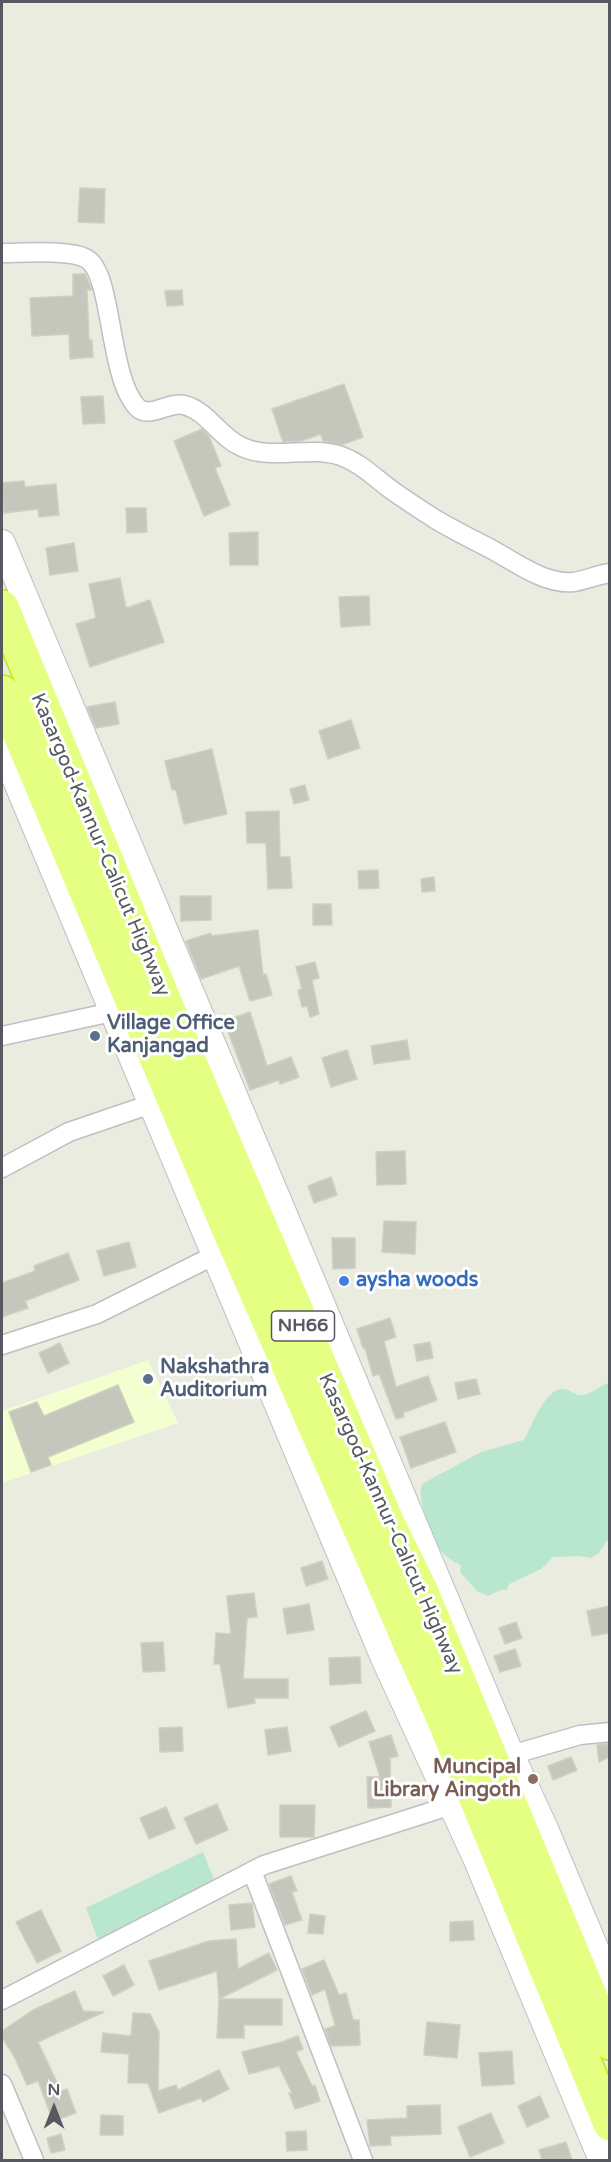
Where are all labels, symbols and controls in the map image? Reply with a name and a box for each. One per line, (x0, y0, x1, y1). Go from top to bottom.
street label: Kasargod-Kannur-Calicut Highway (25, 690, 175, 1000)
place label: Village Office Kanjangad (107, 1012, 235, 1059)
marker: Village Office Kanjangad (88, 1029, 102, 1043)
place label: aysha woods (356, 1269, 478, 1293)
marker: aysha woods (337, 1274, 351, 1288)
road number: NH66 (272, 1311, 334, 1341)
place label: Nakshathra Auditorium (160, 1356, 270, 1403)
street label: Kasargod-Kannur-Calicut Highway (313, 1370, 467, 1678)
marker: Nakshathra Auditorium (141, 1372, 155, 1386)
place label: Muncipal Library Aingoth (373, 1756, 521, 1803)
marker: Muncipal Library Aingoth (526, 1772, 540, 1786)
north arrow (24, 2078, 84, 2138)
text: N (48, 2080, 60, 2100)

